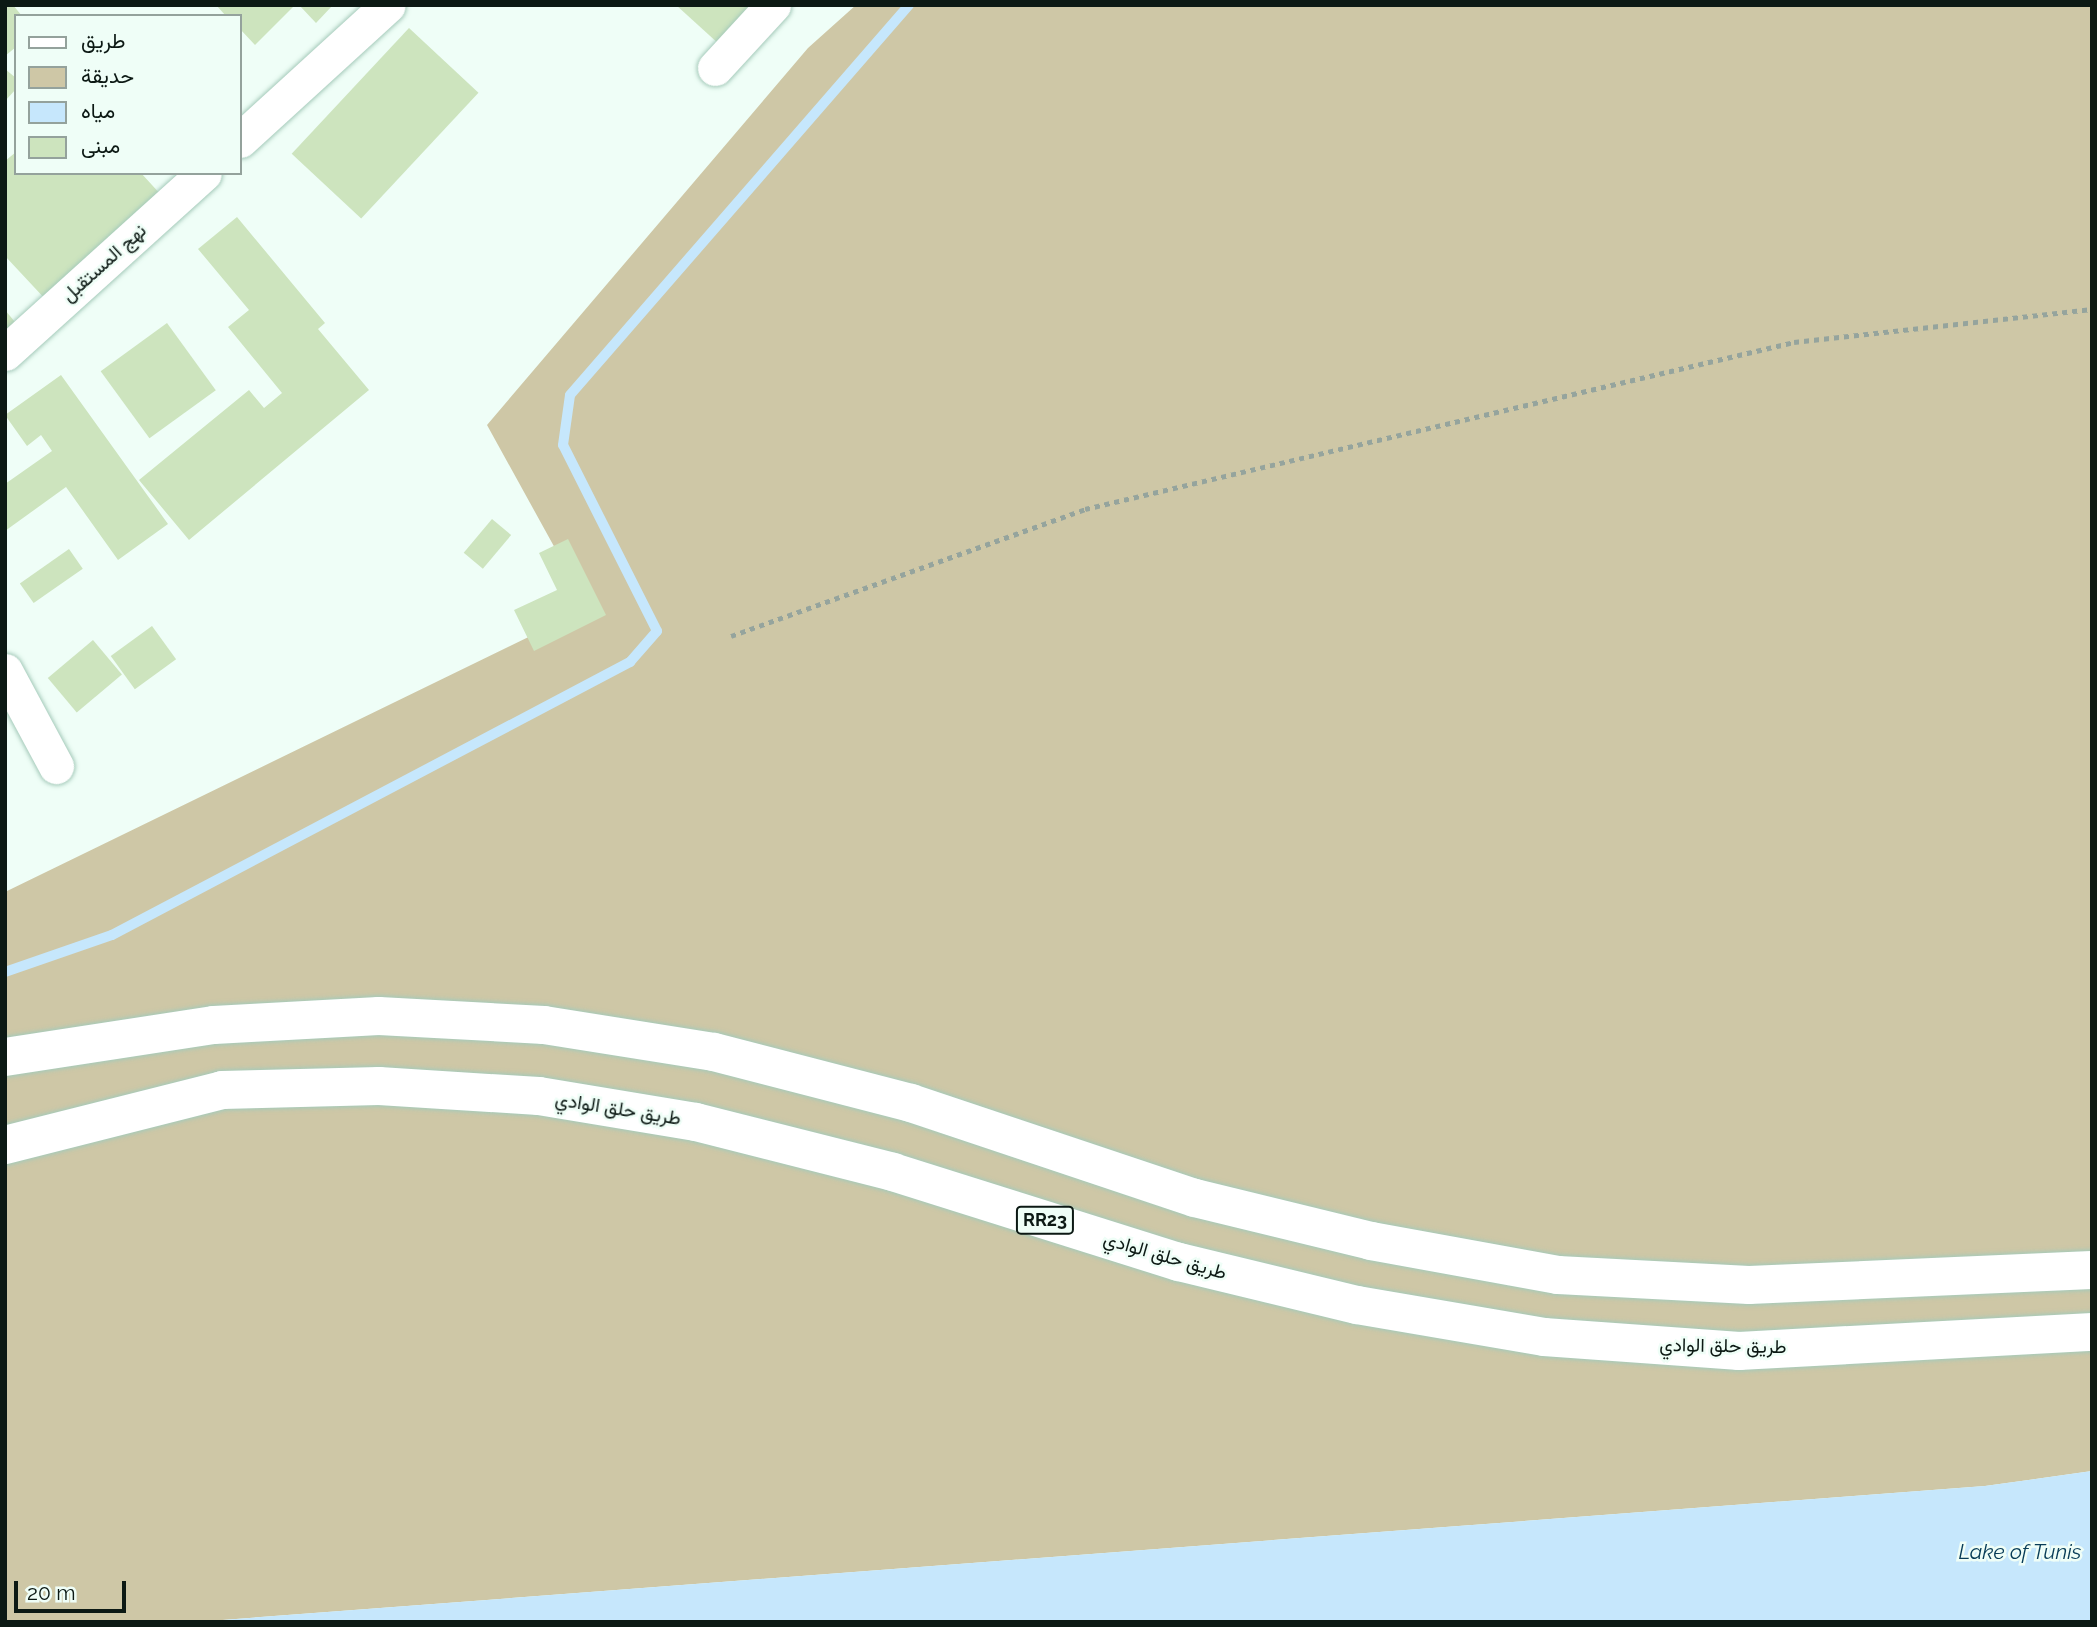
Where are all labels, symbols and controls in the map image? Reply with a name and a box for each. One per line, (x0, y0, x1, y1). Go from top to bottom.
legend (14, 14, 242, 175)
text: طريق (81, 28, 126, 53)
text: حديقة (81, 63, 134, 88)
text: مياه (81, 98, 115, 123)
text: مبنى (81, 133, 120, 158)
street label: نهج المستقبل (57, 219, 151, 307)
street label: طريق حلق الوادي (553, 1088, 683, 1130)
road number: RR23 (1015, 1205, 1075, 1234)
street label: طريق حلق الوادي (1101, 1228, 1229, 1284)
street label: طريق حلق الوادي (1659, 1333, 1787, 1359)
water label: Lake of Tunis (1958, 1539, 2082, 1565)
scale bar (18, 1568, 130, 1612)
text: 20 m (27, 1580, 75, 1605)

